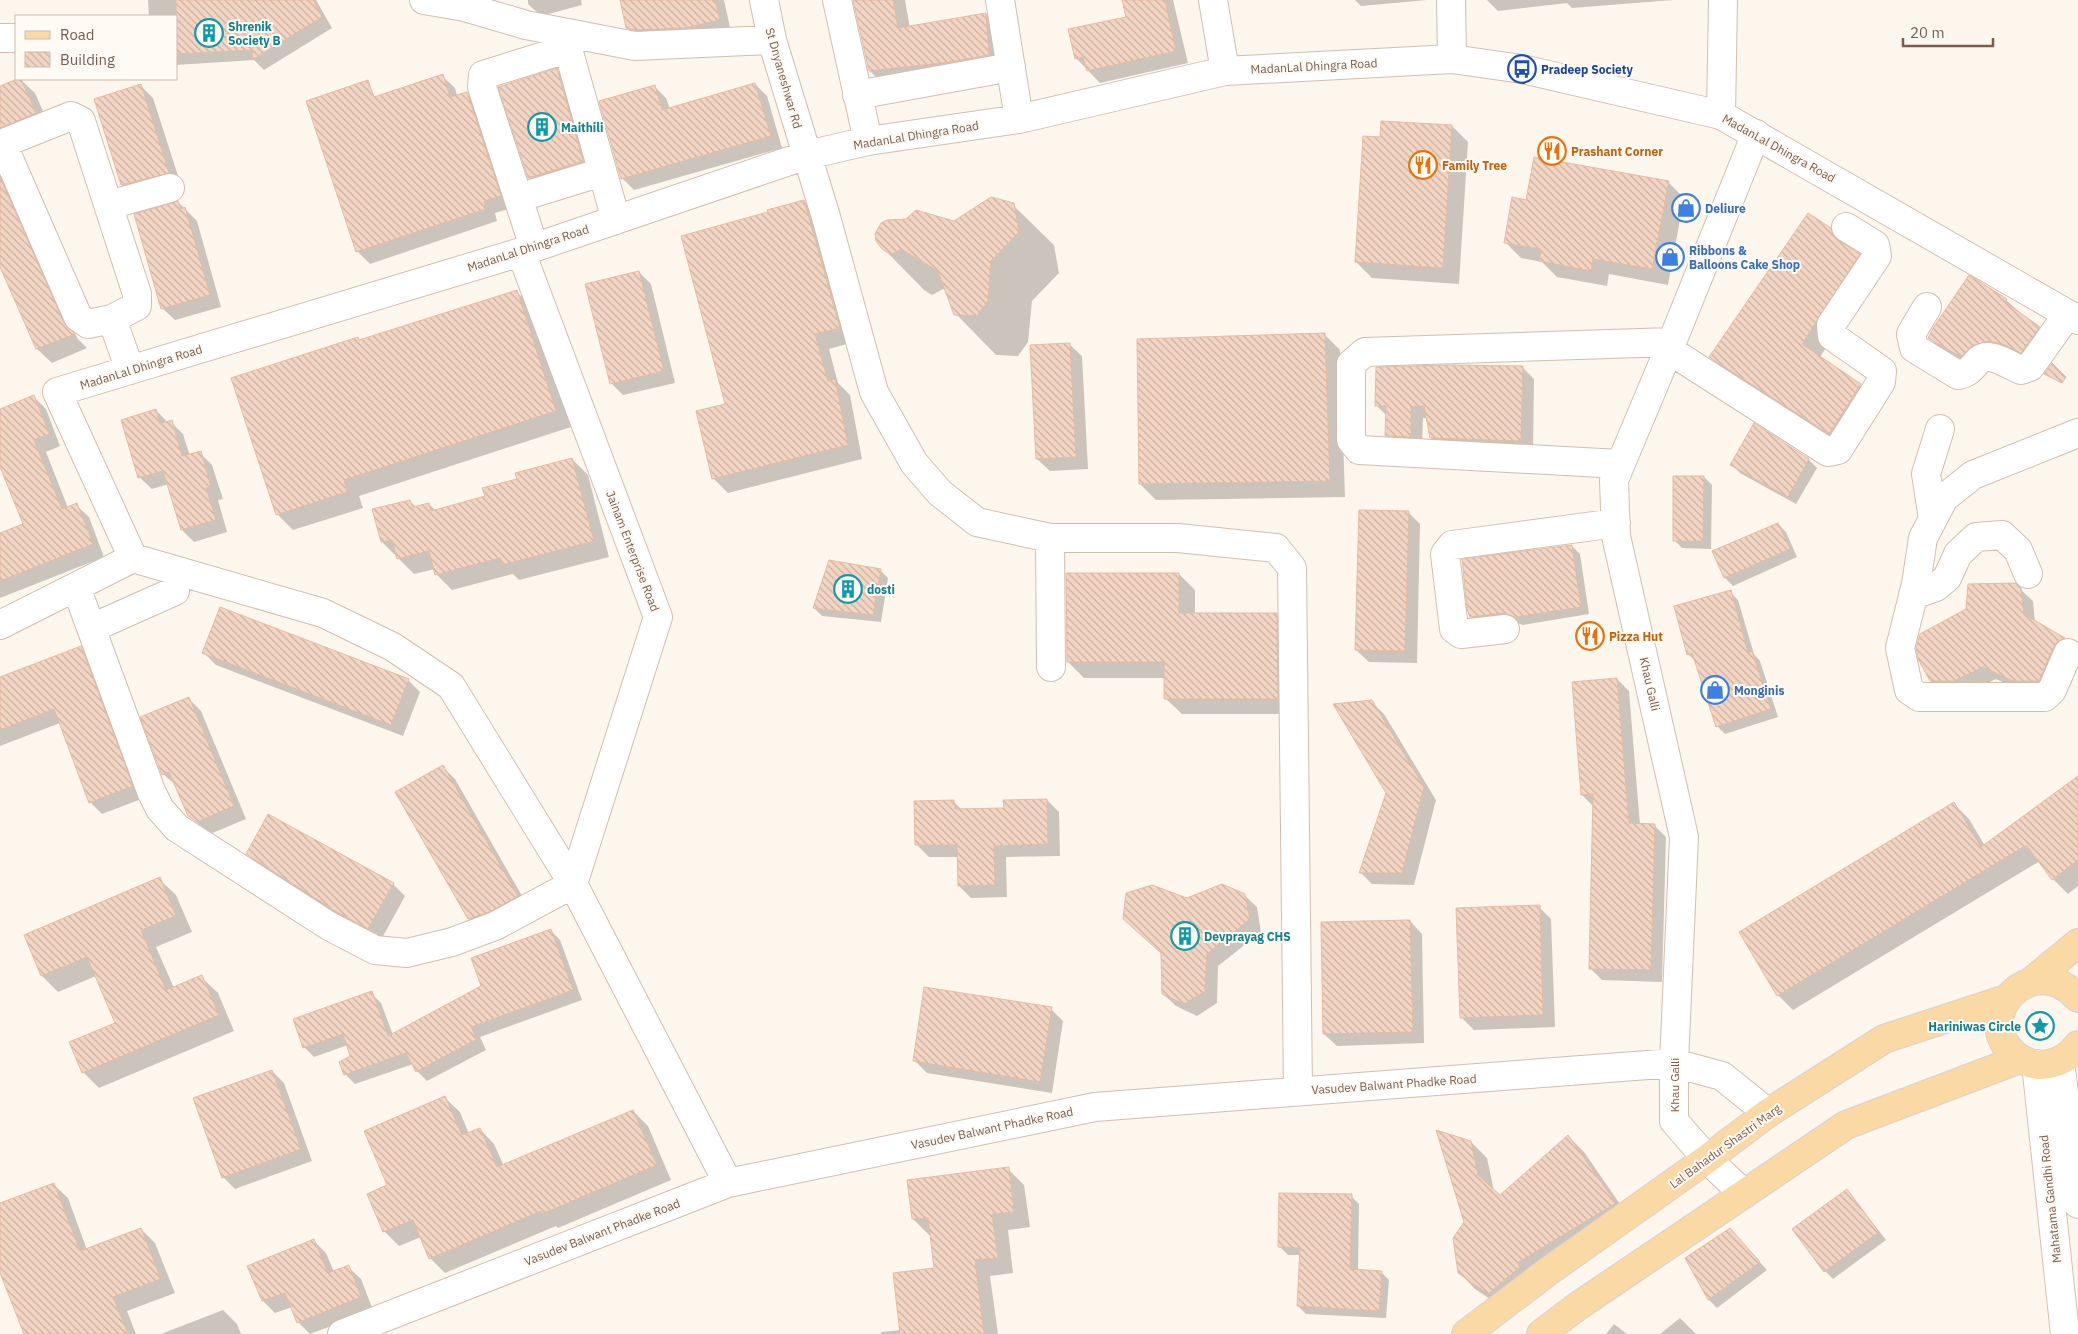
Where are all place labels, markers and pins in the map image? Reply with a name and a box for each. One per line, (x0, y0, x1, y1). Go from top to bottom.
building icon: Shrenik Society B (194, 18, 224, 48)
place label: Shrenik Society B (228, 19, 280, 48)
bus stop icon: Pradeep Society (1507, 54, 1537, 84)
place label: Pradeep Society (1541, 62, 1633, 77)
building icon: Maithili (527, 112, 557, 142)
place label: Maithili (561, 120, 603, 135)
restaurant icon: Prashant Corner (1537, 136, 1567, 166)
place label: Prashant Corner (1571, 144, 1663, 159)
restaurant icon: Family Tree (1408, 150, 1438, 180)
place label: Family Tree (1442, 158, 1507, 173)
shop icon: Deliure (1671, 193, 1701, 223)
place label: Deliure (1705, 201, 1746, 216)
shop icon: Ribbons & Balloons Cake Shop (1655, 242, 1685, 272)
place label: Ribbons & Balloons Cake Shop (1689, 243, 1800, 272)
building icon: dosti (833, 574, 863, 604)
place label: dosti (867, 582, 895, 597)
restaurant icon: Pizza Hut (1575, 621, 1605, 651)
place label: Pizza Hut (1609, 629, 1663, 644)
shop icon: Monginis (1700, 675, 1730, 705)
place label: Monginis (1734, 683, 1784, 698)
building icon: Devprayag CHS (1170, 921, 1200, 951)
place label: Devprayag CHS (1204, 929, 1291, 944)
place icon: Hariniwas Circle (2025, 1011, 2055, 1041)
place label: Hariniwas Circle (1928, 1019, 2021, 1034)

